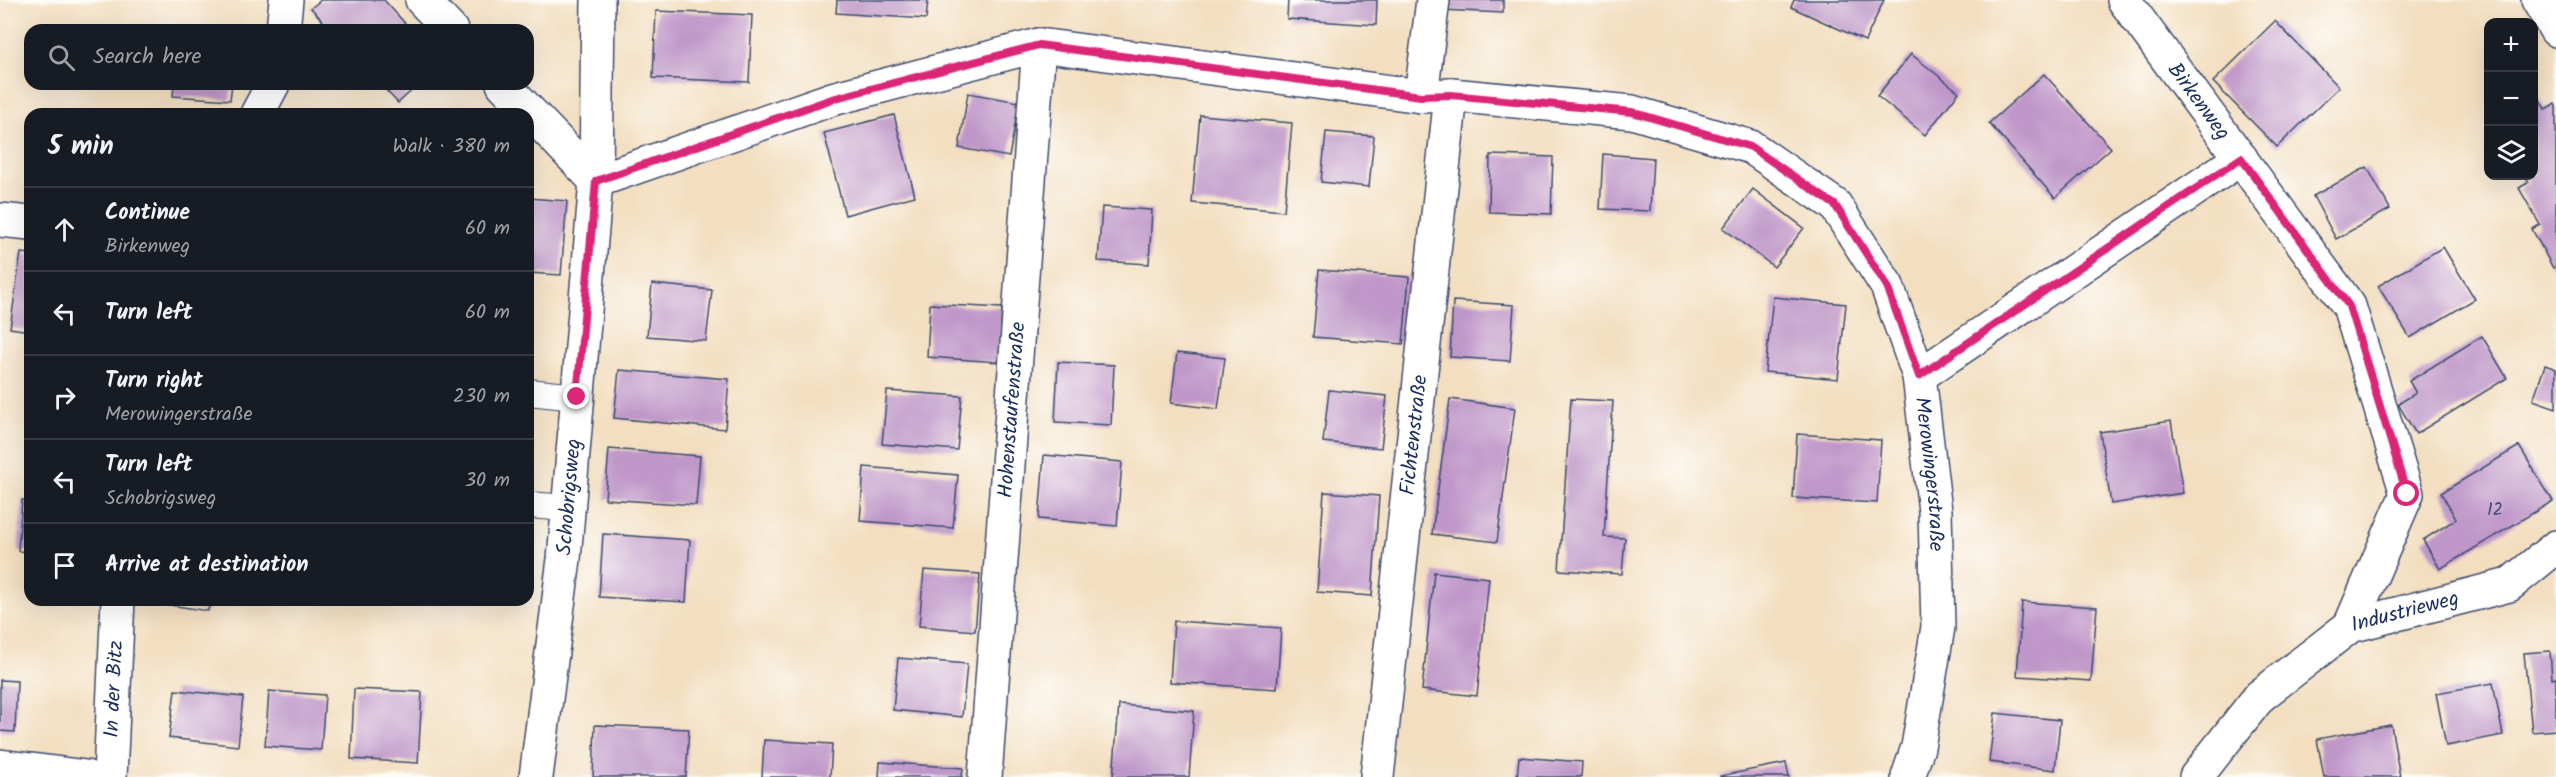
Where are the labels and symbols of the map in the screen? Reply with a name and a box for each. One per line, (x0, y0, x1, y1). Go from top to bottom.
street label: Birkenweg (2159, 56, 2238, 147)
street label: Hohenstaufenstraße (989, 320, 1035, 499)
street label: Fichtenstraße (1391, 373, 1437, 497)
route end (563, 383, 589, 409)
street label: Merowingerstraße (1905, 395, 1953, 552)
street label: Schobrigsweg (548, 437, 591, 557)
route start (2393, 480, 2419, 506)
house number: 12 (2487, 496, 2503, 525)
street label: Industrieweg (2347, 582, 2463, 642)
street label: In der Bitz (95, 640, 133, 738)

